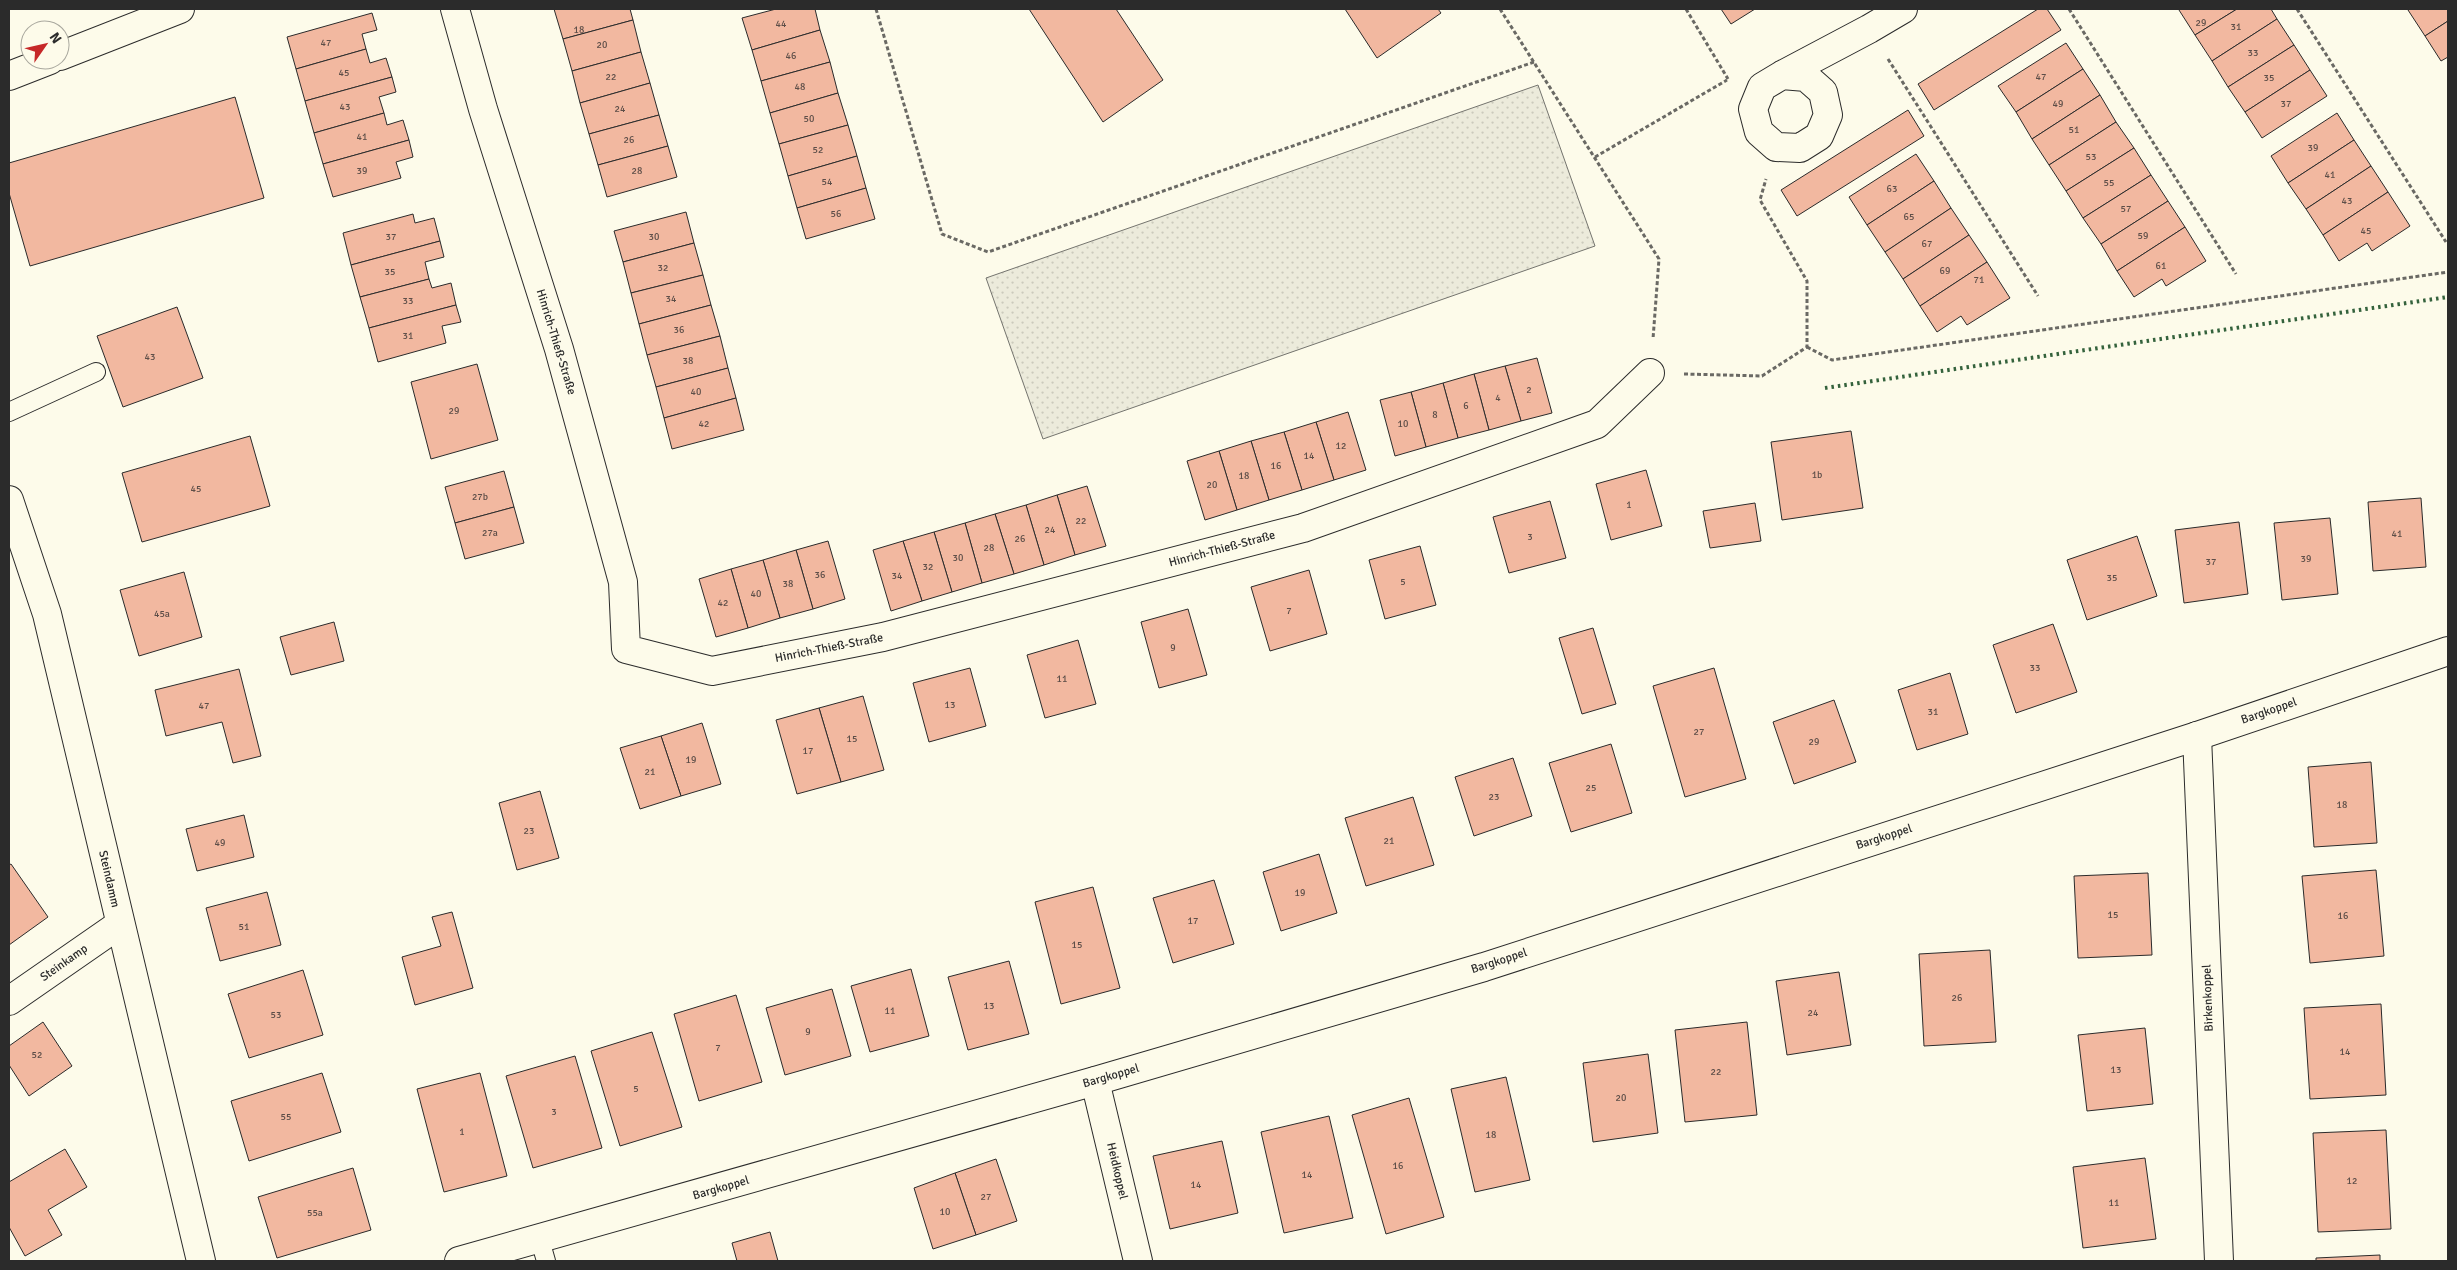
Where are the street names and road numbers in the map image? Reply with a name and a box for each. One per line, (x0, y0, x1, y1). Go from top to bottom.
street label: Hinrich-Thieß-Straße (533, 287, 579, 397)
street label: Hinrich-Thieß-Straße (1167, 528, 1277, 570)
street label: Hinrich-Thieß-Straße (774, 630, 884, 666)
street label: Bargkoppel (2239, 694, 2299, 728)
street label: Bargkoppel (1854, 821, 1914, 853)
street label: Steindamm (95, 849, 123, 909)
street label: Steinkamp (37, 941, 91, 985)
street label: Bargkoppel (1469, 945, 1529, 977)
street label: Birkenkoppel (2199, 964, 2217, 1032)
street label: Bargkoppel (1081, 1061, 1142, 1091)
street label: Heidkoppel (1103, 1141, 1131, 1201)
street label: Bargkoppel (691, 1173, 752, 1203)

